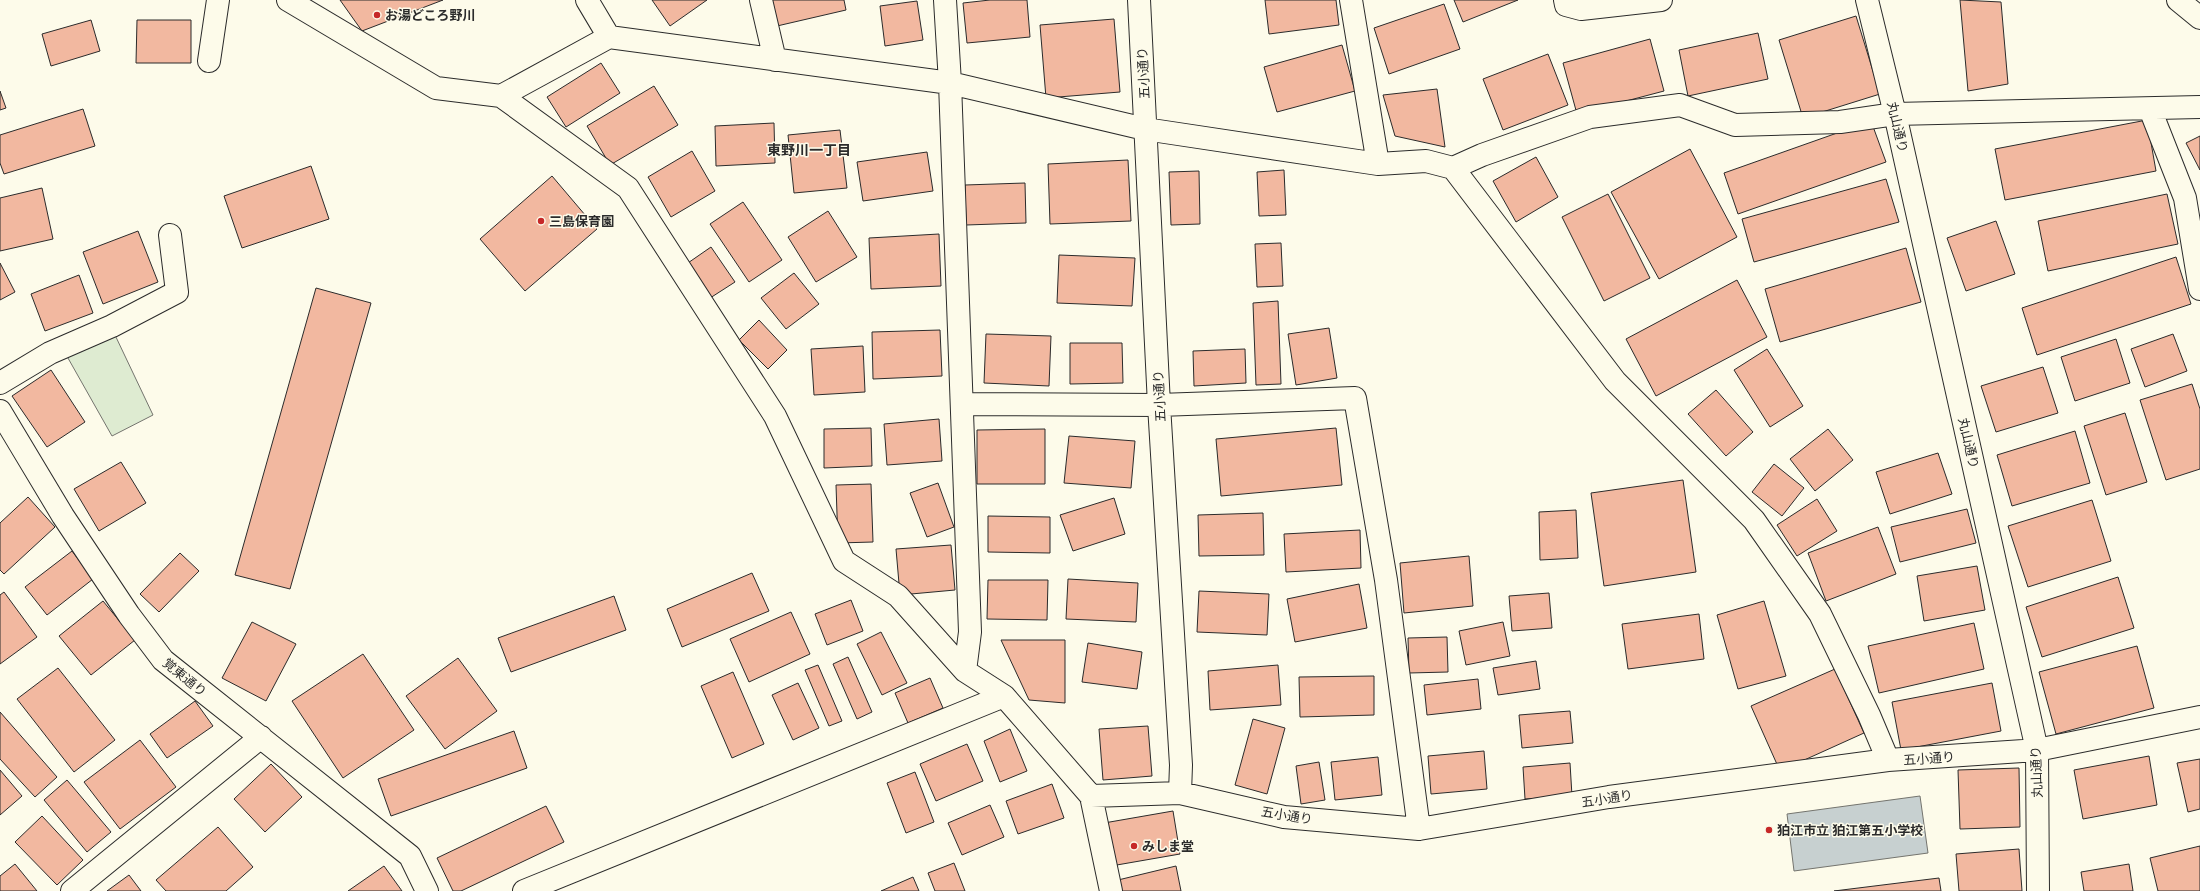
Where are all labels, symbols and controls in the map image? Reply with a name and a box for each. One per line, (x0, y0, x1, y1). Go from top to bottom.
place label: お湯どころ野川 (385, 8, 476, 25)
marker: お湯どころ野川 (372, 10, 382, 20)
street label: 五小通り (1136, 47, 1154, 99)
street label: 丸山通り (1882, 100, 1910, 155)
district label: 東野川一丁目 (767, 143, 851, 160)
place label: 三島保育園 (549, 214, 614, 231)
marker: 三島保育園 (536, 216, 546, 226)
street label: 五小通り (1152, 370, 1170, 422)
street label: 丸山通り (1953, 416, 1981, 471)
street label: 覚東通り (158, 656, 209, 701)
street label: 丸山通り (2029, 746, 2047, 798)
street label: 五小通り (1903, 750, 1956, 770)
street label: 五小通り (1580, 788, 1634, 812)
street label: 五小通り (1260, 805, 1314, 829)
place label: 狛江市立 狛江第五小学校 (1777, 823, 1923, 840)
marker: 狛江市立 狛江第五小学校 (1764, 825, 1774, 835)
place label: みしま堂 (1142, 840, 1194, 856)
marker: みしま堂 (1129, 841, 1139, 851)

